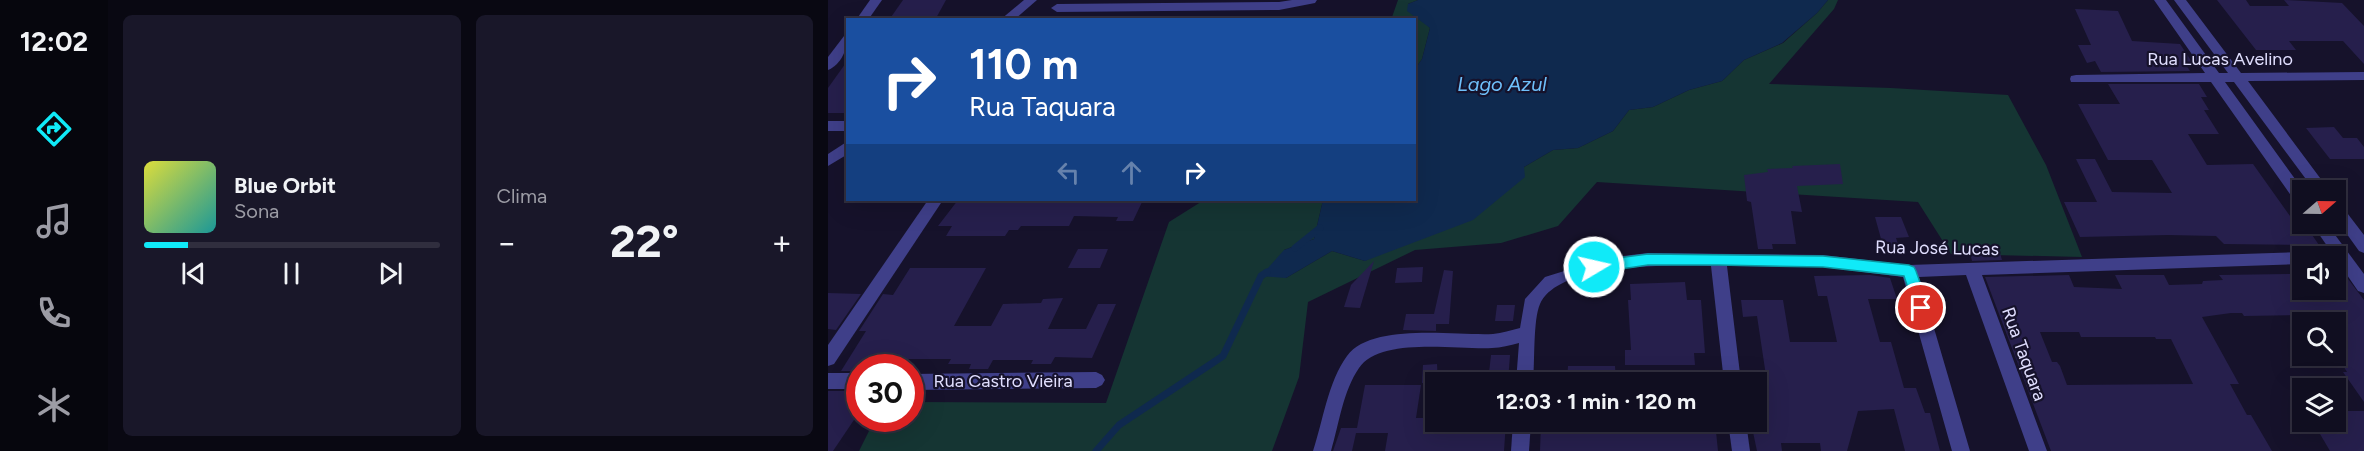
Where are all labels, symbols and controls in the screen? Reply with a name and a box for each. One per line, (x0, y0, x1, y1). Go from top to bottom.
text: 12:02 (20, 25, 88, 58)
text: 110 m (969, 39, 1078, 90)
icon: right (870, 42, 948, 120)
street label: Rua Lucas Avelino (2147, 48, 2293, 70)
water label: Lago Azul (1457, 72, 1547, 96)
text: Rua Taquara (969, 90, 1116, 123)
icon: directions (33, 108, 75, 150)
icon: left (1052, 156, 1085, 189)
icon: ahead (1115, 156, 1148, 189)
icon: right (1178, 156, 1211, 189)
text: Blue Orbit (234, 172, 336, 199)
north arrow (2292, 180, 2346, 234)
map controls (2292, 180, 2346, 432)
text: Clima (497, 184, 547, 208)
text: Sona (234, 199, 279, 223)
icon: music (33, 200, 75, 242)
text: 22° (610, 214, 679, 268)
text: − (497, 223, 517, 262)
text: + (771, 223, 792, 262)
position arrow (1562, 235, 1626, 299)
street label: Rua José Lucas (1875, 236, 1999, 260)
button: sound (2292, 246, 2346, 300)
icon: previous (177, 257, 210, 290)
icon: pause (275, 257, 308, 290)
icon: next (374, 257, 407, 290)
pin (1895, 282, 1946, 333)
icon: arrive (1904, 291, 1937, 324)
icon: phone (33, 292, 75, 334)
street label: Rua Taquara (1997, 304, 2051, 404)
button: search (2292, 312, 2346, 366)
speed limit sign: 30 (846, 354, 924, 432)
street label: Rua Castro Vieira (933, 370, 1073, 392)
button: layers (2292, 378, 2346, 432)
icon: climate (33, 384, 75, 426)
text: 12:03 · 1 min · 120 m (1496, 388, 1696, 415)

